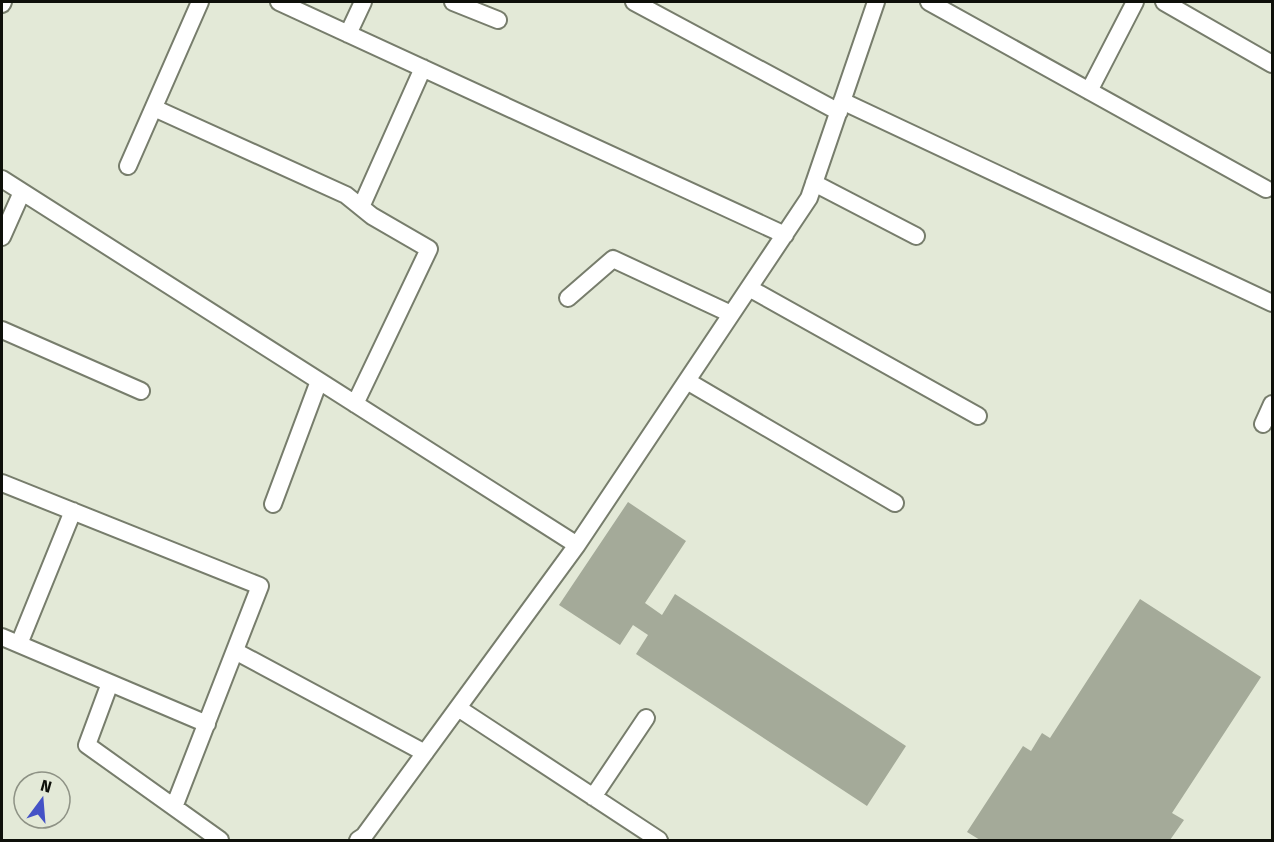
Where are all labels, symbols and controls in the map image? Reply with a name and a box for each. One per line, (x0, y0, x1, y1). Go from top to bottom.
north arrow (12, 770, 72, 830)
text: N (38, 775, 54, 797)

